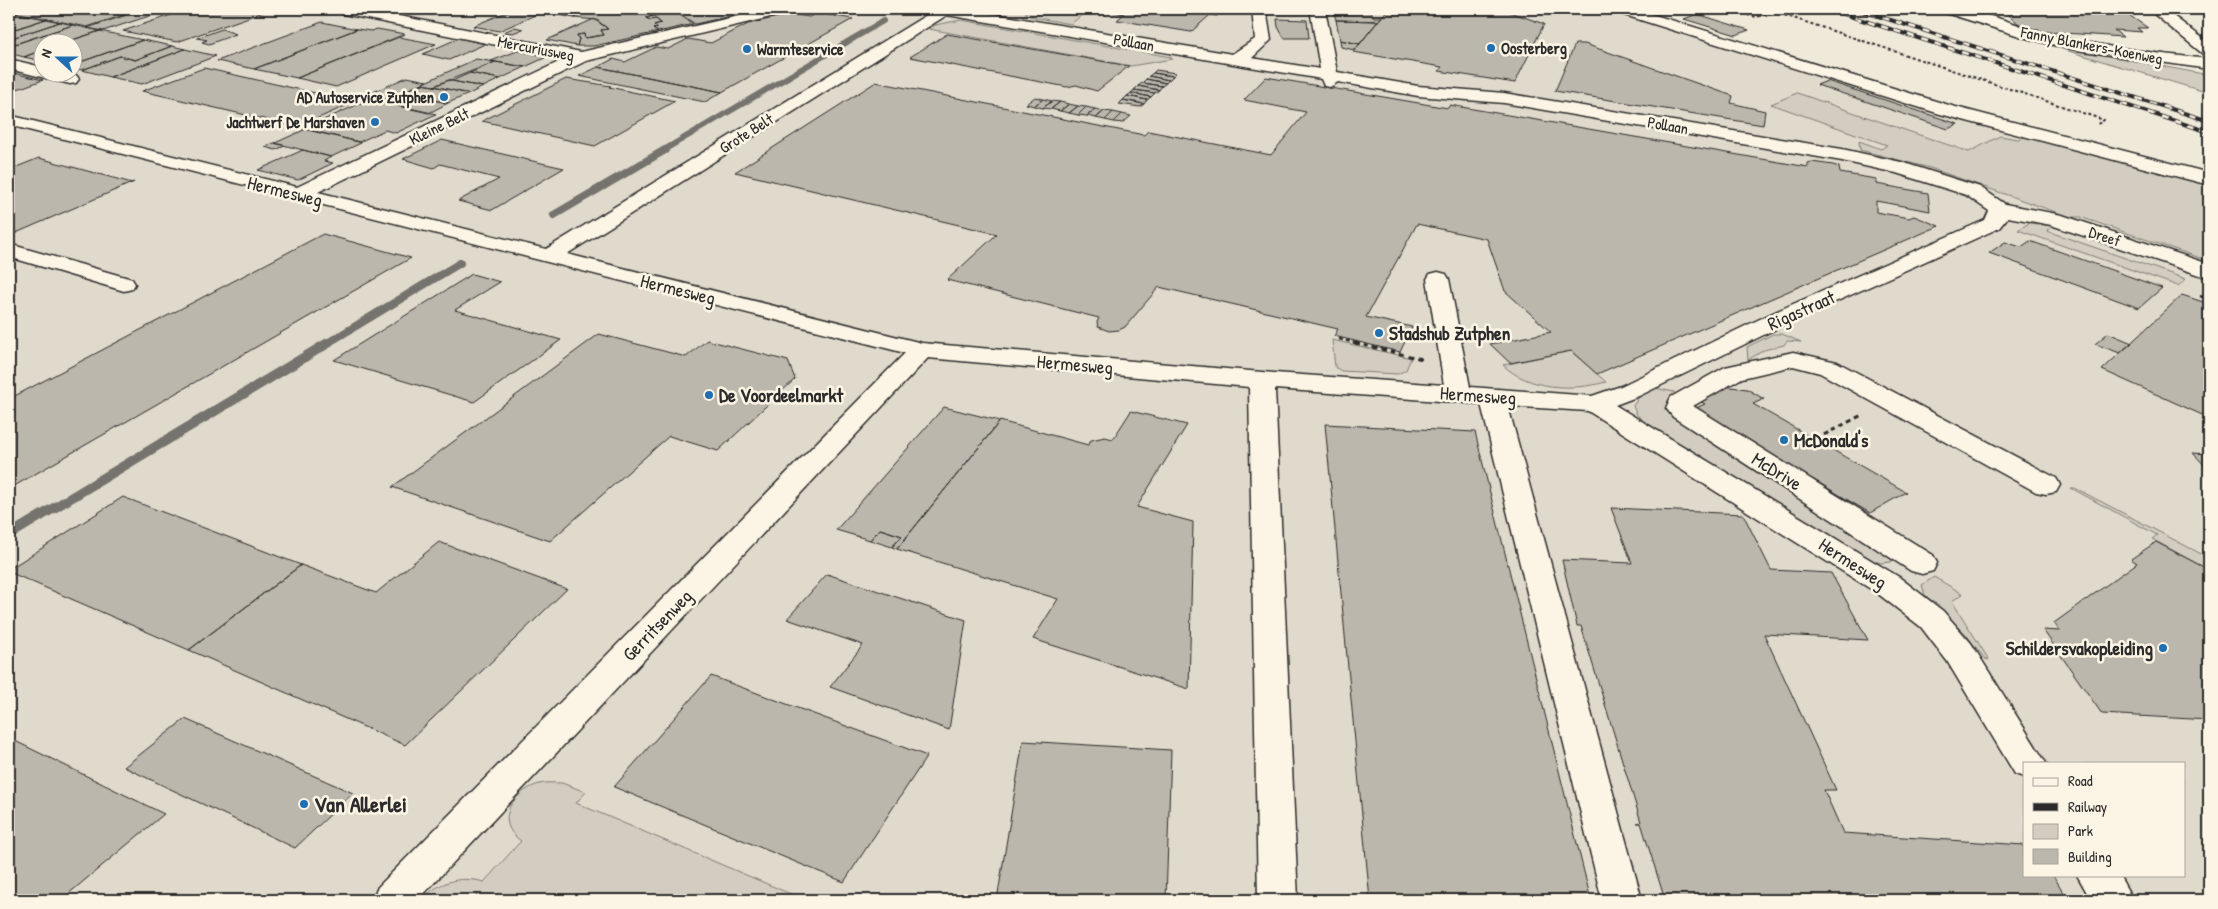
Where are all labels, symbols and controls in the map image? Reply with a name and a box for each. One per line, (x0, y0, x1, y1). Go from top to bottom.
street label: Fanny Blankers-Koenweg (2018, 20, 2165, 70)
street label: Pollaan (1112, 28, 1156, 56)
street label: Mercuriusweg (496, 30, 576, 66)
north arrow (32, 32, 82, 82)
place label: Oosterberg (1501, 37, 1567, 60)
place label: Warmteservice (757, 38, 844, 60)
marker: Oosterberg (1485, 42, 1497, 54)
marker: Warmteservice (741, 43, 753, 55)
text: N (35, 46, 56, 60)
place label: AD Autoservice Zutphen (297, 86, 434, 109)
marker: AD Autoservice Zutphen (438, 91, 450, 103)
street label: Kleine Belt (405, 102, 473, 150)
street label: Grote Belt (715, 107, 778, 158)
place label: Jachtwerf De Marshaven (226, 111, 365, 133)
street label: Pollaan (1646, 111, 1690, 139)
marker: Jachtwerf De Marshaven (369, 116, 381, 128)
street label: Hermesweg (245, 169, 325, 213)
street label: Dreef (2086, 220, 2124, 252)
street label: Hermesweg (638, 267, 718, 311)
street label: Rigastraat (1763, 283, 1839, 336)
place label: Stadshub Zutphen (1389, 320, 1511, 347)
marker: Stadshub Zutphen (1373, 327, 1385, 339)
street label: Hermesweg (1036, 348, 1114, 380)
street label: Hermesweg (1439, 379, 1517, 411)
place label: De Voordeelmarkt (719, 382, 844, 408)
marker: De Voordeelmarkt (703, 389, 715, 401)
place label: McDonald's (1794, 427, 1869, 453)
marker: McDonald's (1778, 434, 1790, 446)
street label: McDrive (1747, 446, 1807, 497)
street label: Hermesweg (1814, 531, 1892, 595)
street label: Gerritsenweg (616, 583, 698, 667)
place label: Schildersvakopleiding (2006, 635, 2154, 662)
marker: Schildersvakopleiding (2157, 642, 2169, 654)
legend (2023, 762, 2186, 876)
text: Road (2068, 770, 2093, 791)
place label: Van Allerlei (314, 789, 407, 819)
text: Railway (2068, 796, 2107, 817)
marker: Van Allerlei (298, 798, 310, 810)
text: Park (2068, 820, 2093, 841)
text: Building (2068, 846, 2112, 867)

